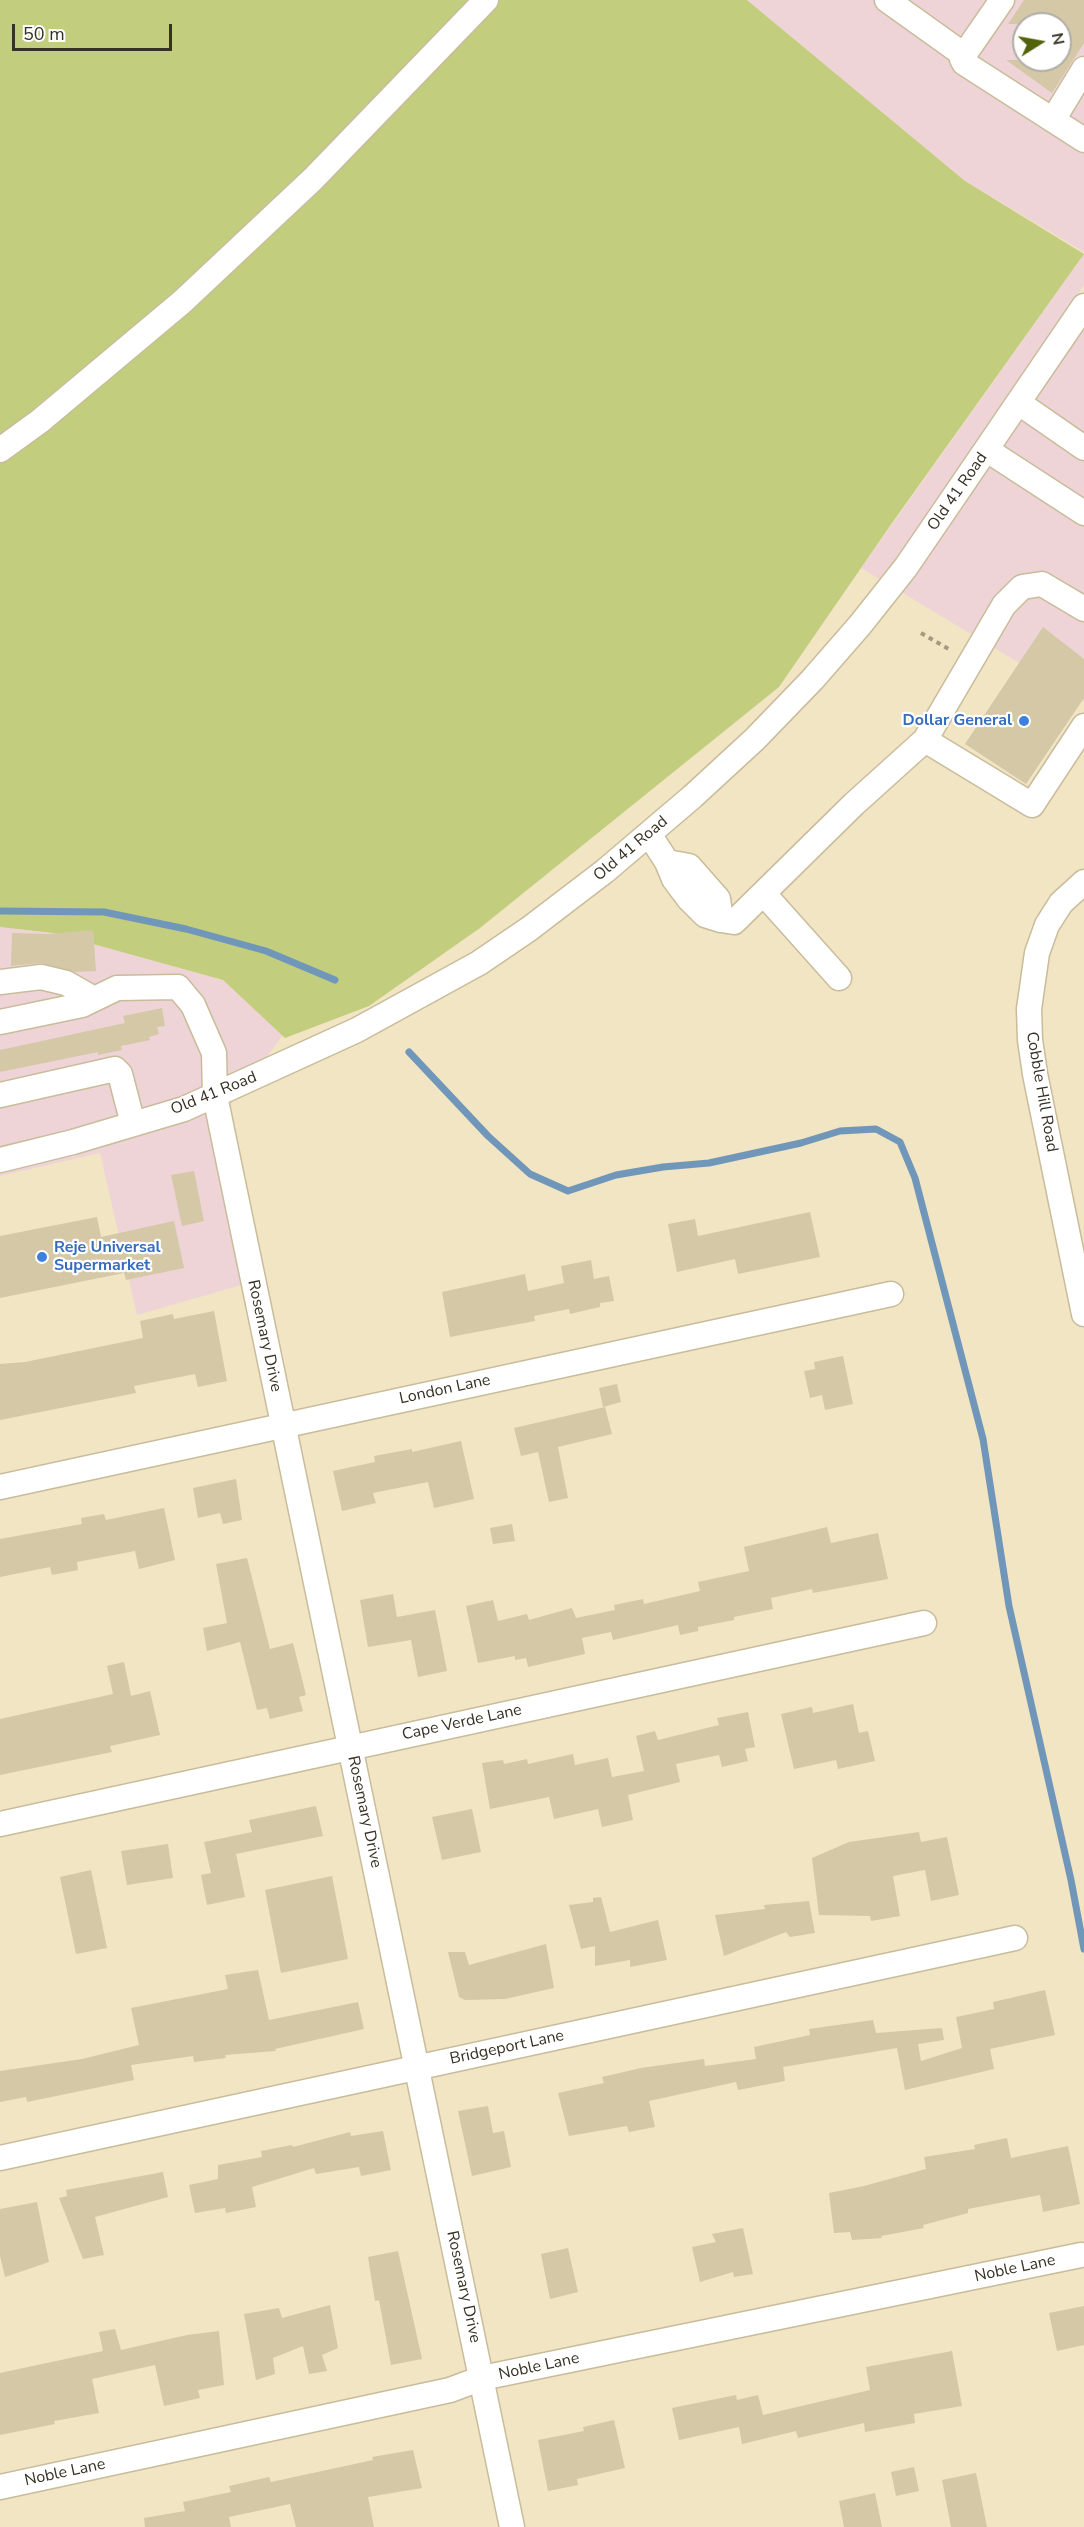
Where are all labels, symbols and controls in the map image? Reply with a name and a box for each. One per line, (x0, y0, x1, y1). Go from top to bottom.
scale bar (15, 12, 176, 50)
north arrow (1012, 12, 1072, 72)
text: 50 m (23, 22, 65, 46)
text: N (1046, 31, 1070, 47)
street label: Old 41 Road (924, 449, 992, 535)
place label: Dollar General (903, 711, 1012, 731)
marker: Dollar General (1017, 714, 1031, 728)
street label: Old 41 Road (590, 812, 672, 886)
street label: Cobble Hill Road (1021, 1030, 1061, 1154)
street label: Old 41 Road (168, 1068, 260, 1120)
place label: Reje Universal Supermarket (54, 1238, 161, 1276)
marker: Reje Universal Supermarket (35, 1250, 49, 1264)
street label: Rosemary Drive (243, 1278, 285, 1394)
street label: London Lane (398, 1371, 492, 1409)
street label: Cape Verde Lane (400, 1701, 524, 1745)
street label: Rosemary Drive (343, 1754, 385, 1870)
street label: Bridgeport Lane (448, 2027, 566, 2069)
street label: Rosemary Drive (442, 2229, 484, 2345)
street label: Noble Lane (973, 2251, 1057, 2287)
street label: Noble Lane (497, 2349, 581, 2385)
street label: Noble Lane (23, 2455, 107, 2491)

